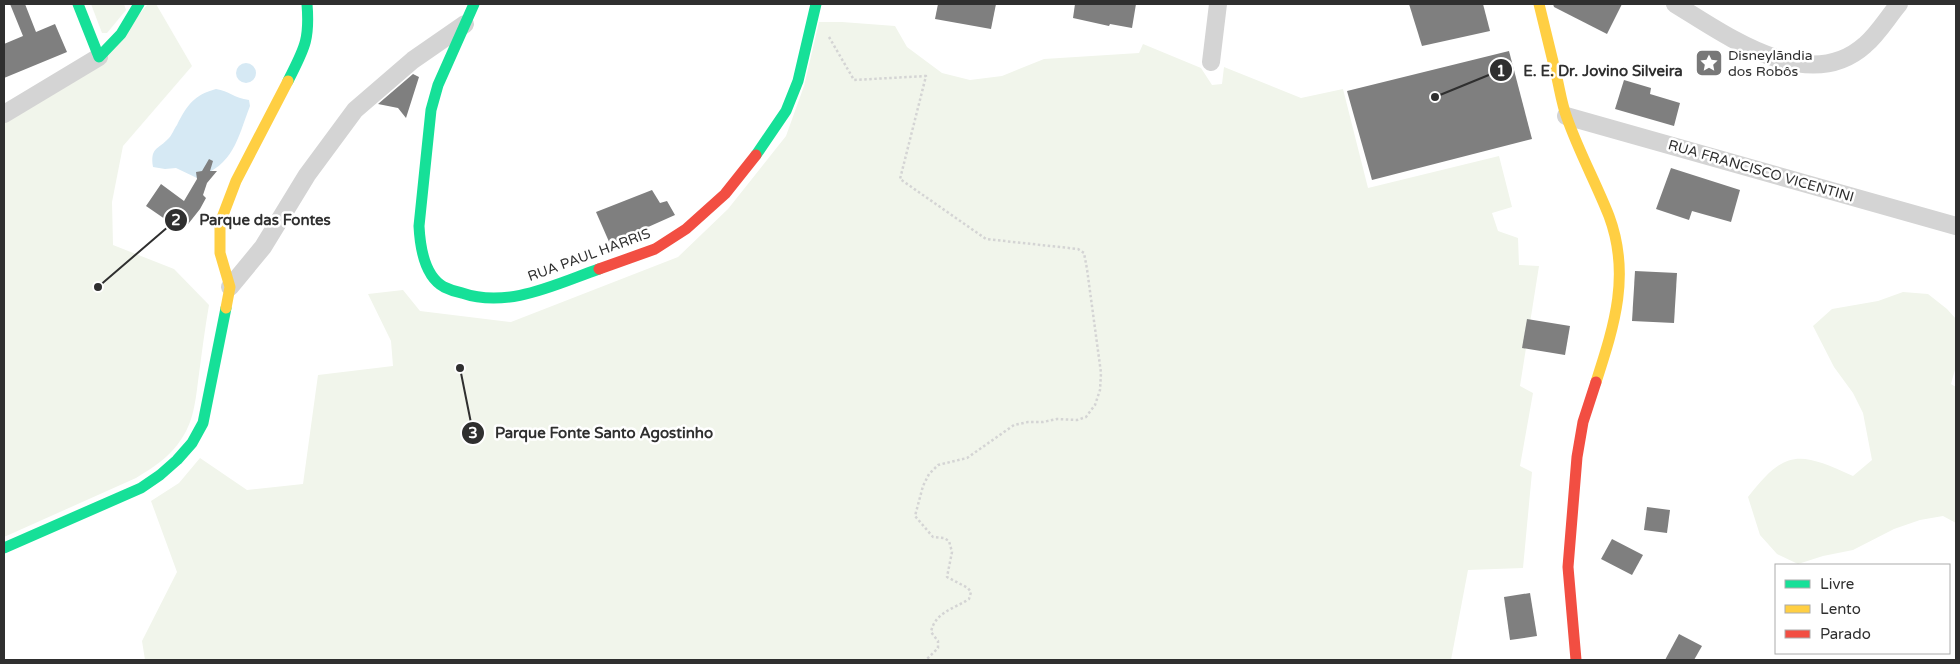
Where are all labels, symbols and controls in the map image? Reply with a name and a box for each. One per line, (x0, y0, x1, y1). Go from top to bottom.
place label: Disneylãndia dos Robôs (1728, 47, 1813, 80)
place icon: Disneylãndia dos Robôs (1694, 48, 1724, 78)
callout: E. E. Dr. Jovino Silveira (1488, 55, 1693, 85)
text: 1 (1496, 62, 1506, 80)
text: E. E. Dr. Jovino Silveira (1523, 62, 1683, 80)
street label: RUA FRANCISCO VICENTINI (1666, 136, 1856, 206)
callout: Parque das Fontes (164, 205, 341, 235)
text: 2 (171, 211, 181, 229)
text: Parque das Fontes (199, 211, 331, 230)
street label: RUA PAUL HARRIS (525, 225, 653, 285)
callout: Parque Fonte Santo Agostinho (460, 418, 724, 448)
text: 3 (468, 424, 478, 442)
text: Parque Fonte Santo Agostinho (495, 424, 713, 443)
legend (1775, 564, 1950, 654)
text: Livre (1820, 575, 1854, 593)
text: Lento (1820, 600, 1861, 618)
text: Parado (1820, 625, 1871, 643)

